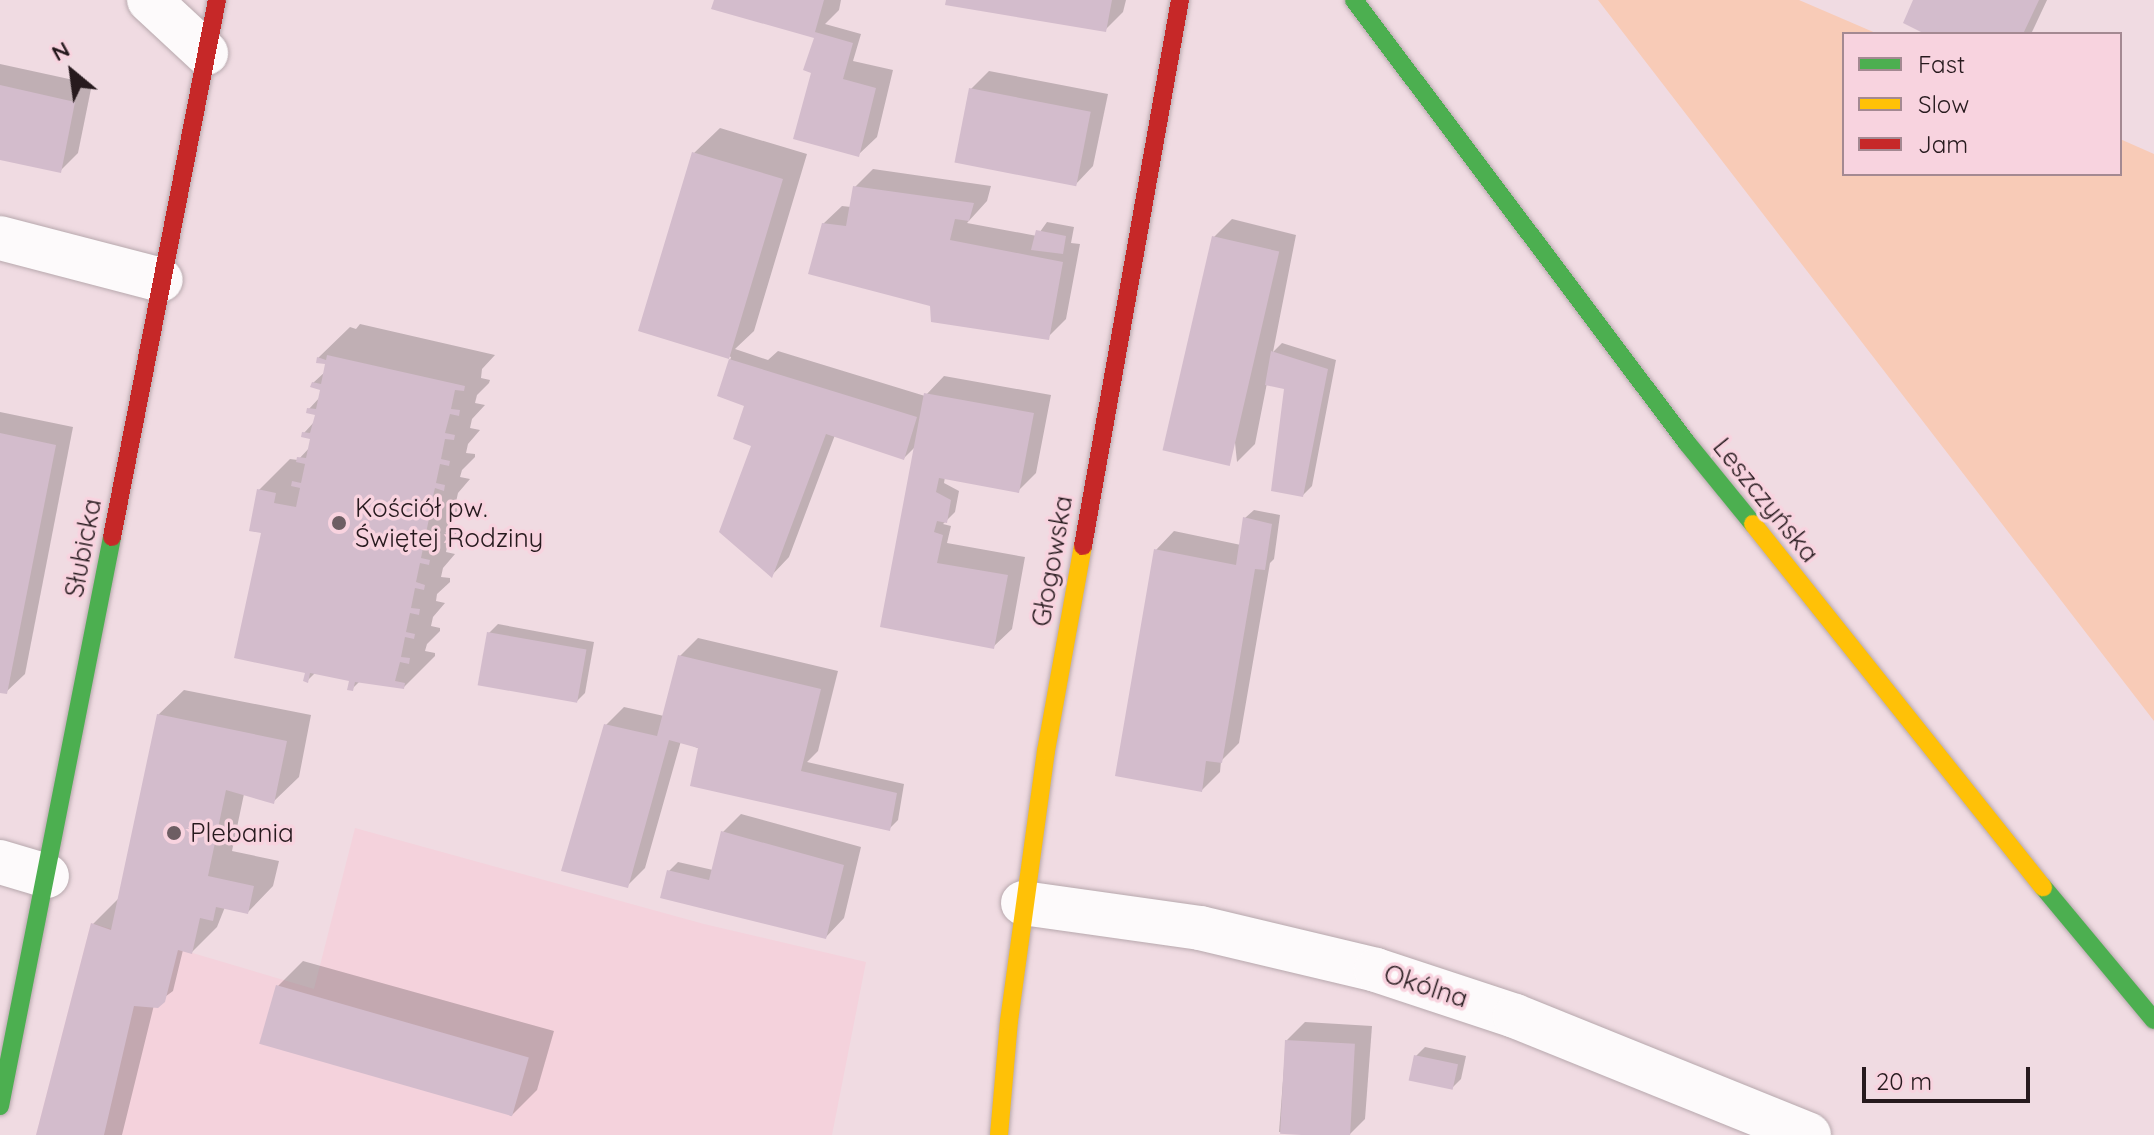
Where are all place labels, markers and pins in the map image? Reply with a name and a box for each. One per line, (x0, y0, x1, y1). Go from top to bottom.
place label: Kościół pw. Świętej Rodziny (355, 492, 543, 554)
marker: Kościół pw. Świętej Rodziny (330, 514, 348, 532)
place label: Plebania (190, 817, 294, 849)
marker: Plebania (165, 824, 183, 842)

